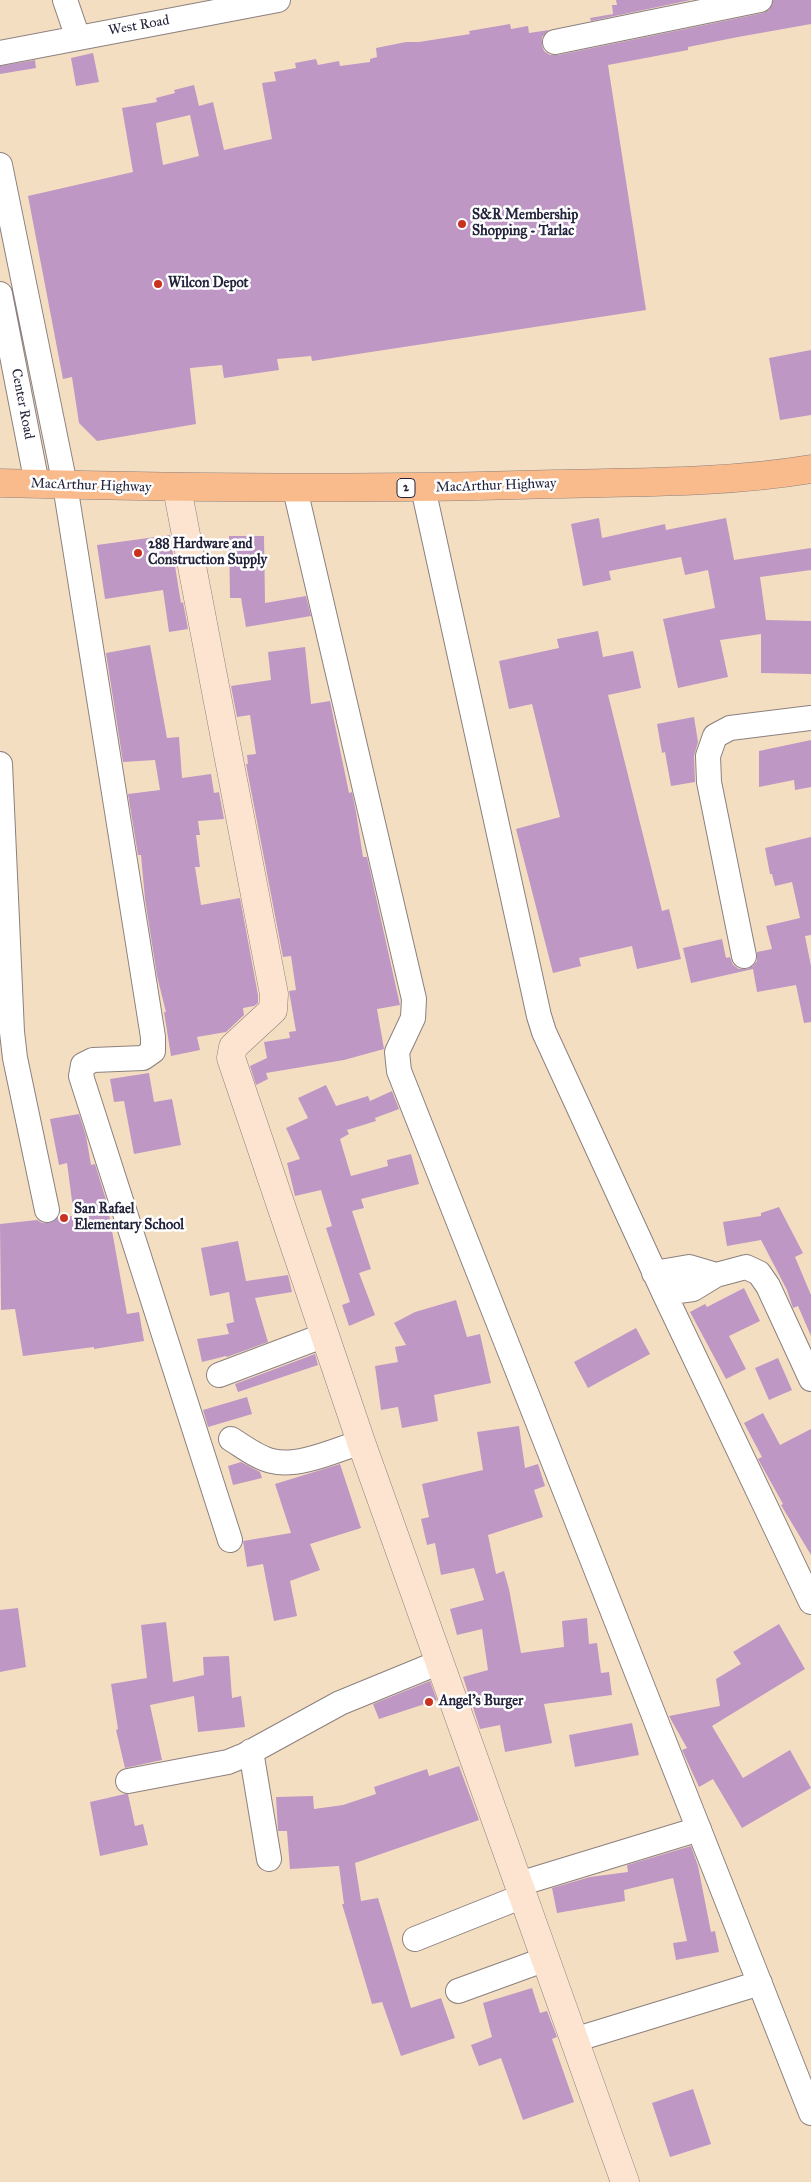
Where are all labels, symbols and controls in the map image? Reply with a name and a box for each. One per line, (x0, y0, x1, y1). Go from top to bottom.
street label: West Road (107, 12, 171, 40)
place label: S&R Membership Shopping - Tarlac (472, 208, 578, 240)
marker: S&R Membership Shopping - Tarlac (456, 218, 468, 230)
place label: Wilcon Depot (168, 276, 249, 292)
marker: Wilcon Depot (152, 278, 164, 290)
street label: Center Road (7, 367, 37, 441)
street label: MacArthur Highway (30, 475, 152, 497)
street label: MacArthur Highway (435, 475, 557, 497)
road number: 2 (397, 478, 415, 498)
place label: 288 Hardware and Construction Supply (148, 537, 267, 570)
marker: 288 Hardware and Construction Supply (132, 547, 144, 559)
place label: San Rafael Elementary School (74, 1202, 184, 1234)
marker: San Rafael Elementary School (58, 1212, 70, 1224)
place label: Angel's Burger (439, 1694, 523, 1710)
marker: Angel's Burger (423, 1696, 435, 1708)

